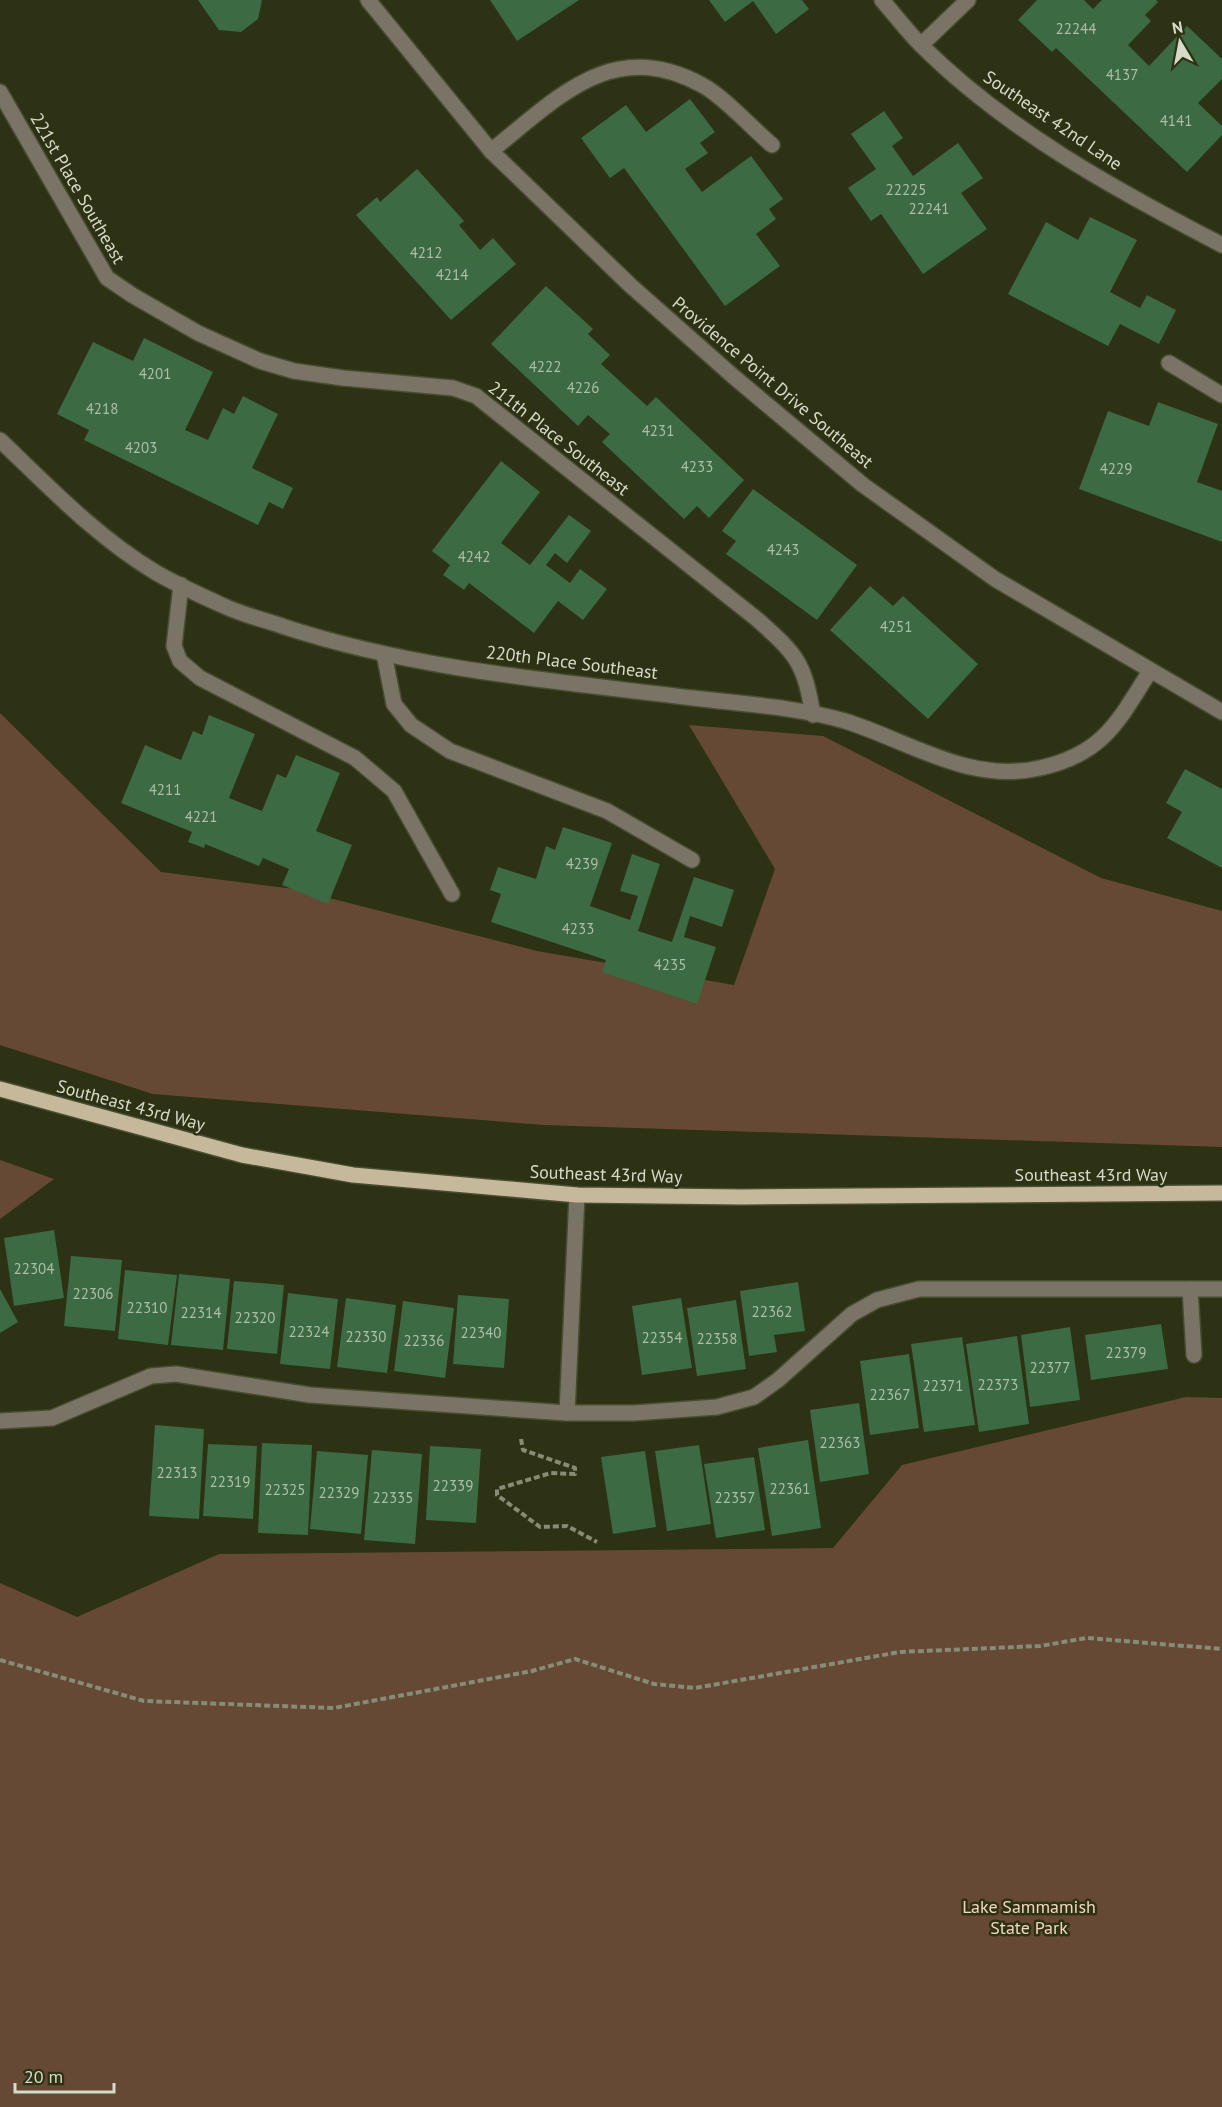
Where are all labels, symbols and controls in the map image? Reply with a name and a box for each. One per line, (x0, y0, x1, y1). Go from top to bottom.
north arrow (1150, 12, 1210, 72)
text: N (1170, 16, 1184, 38)
house number: 22244 (1056, 19, 1096, 38)
street label: Southeast 42nd Lane (979, 65, 1127, 175)
house number: 4137 (1106, 65, 1138, 84)
street label: 221st Place Southeast (25, 108, 131, 268)
house number: 4141 (1160, 111, 1192, 130)
house number: 22225 (886, 180, 926, 199)
house number: 22241 (909, 199, 949, 218)
house number: 4212 (410, 243, 442, 262)
house number: 4214 (436, 265, 468, 284)
street label: Providence Point Drive Southeast (668, 291, 878, 473)
house number: 4222 (529, 357, 561, 376)
house number: 4201 (139, 364, 171, 383)
street label: 211th Place Southeast (484, 376, 634, 500)
house number: 4226 (567, 378, 599, 397)
house number: 4218 (86, 399, 118, 418)
house number: 4231 (642, 421, 674, 440)
house number: 4203 (125, 438, 157, 457)
house number: 4233 (681, 457, 713, 476)
house number: 4229 (1100, 459, 1132, 478)
house number: 4243 (767, 540, 799, 559)
house number: 4242 (458, 547, 490, 566)
house number: 4251 (880, 617, 912, 636)
street label: 220th Place Southeast (485, 640, 659, 684)
house number: 4211 (149, 780, 181, 799)
house number: 4221 (185, 807, 217, 826)
house number: 4239 (566, 854, 598, 873)
house number: 4233 (562, 919, 594, 938)
house number: 4235 (654, 955, 686, 974)
street label: Southeast 43rd Way (54, 1074, 208, 1136)
street label: Southeast 43rd Way (529, 1160, 683, 1188)
street label: Southeast 43rd Way (1015, 1163, 1168, 1186)
house number: 22304 (14, 1259, 54, 1278)
house number: 22306 (73, 1284, 113, 1303)
house number: 22310 (127, 1298, 167, 1317)
house number: 22362 (752, 1302, 792, 1321)
house number: 22314 (181, 1303, 221, 1322)
house number: 22320 (235, 1308, 275, 1327)
house number: 22324 (289, 1322, 329, 1341)
house number: 22340 (461, 1323, 501, 1342)
house number: 22330 (346, 1327, 386, 1346)
house number: 22354 (642, 1328, 682, 1347)
house number: 22358 (697, 1329, 737, 1348)
house number: 22336 (404, 1331, 444, 1350)
house number: 22379 (1106, 1343, 1146, 1362)
house number: 22377 (1030, 1358, 1070, 1377)
house number: 22373 (978, 1375, 1018, 1394)
house number: 22371 (923, 1376, 963, 1395)
house number: 22367 (870, 1385, 910, 1404)
house number: 22363 (820, 1433, 860, 1452)
house number: 22313 (157, 1463, 197, 1482)
house number: 22319 (210, 1472, 250, 1491)
house number: 22339 (433, 1476, 473, 1495)
house number: 22361 (770, 1479, 810, 1498)
house number: 22325 (265, 1480, 305, 1499)
house number: 22329 (319, 1483, 359, 1502)
house number: 22335 (373, 1488, 413, 1507)
house number: 22357 (715, 1488, 755, 1507)
park label: Lake Sammamish State Park (962, 1895, 1096, 1939)
scale bar (15, 2056, 114, 2094)
text: 20 m (24, 2065, 63, 2088)

